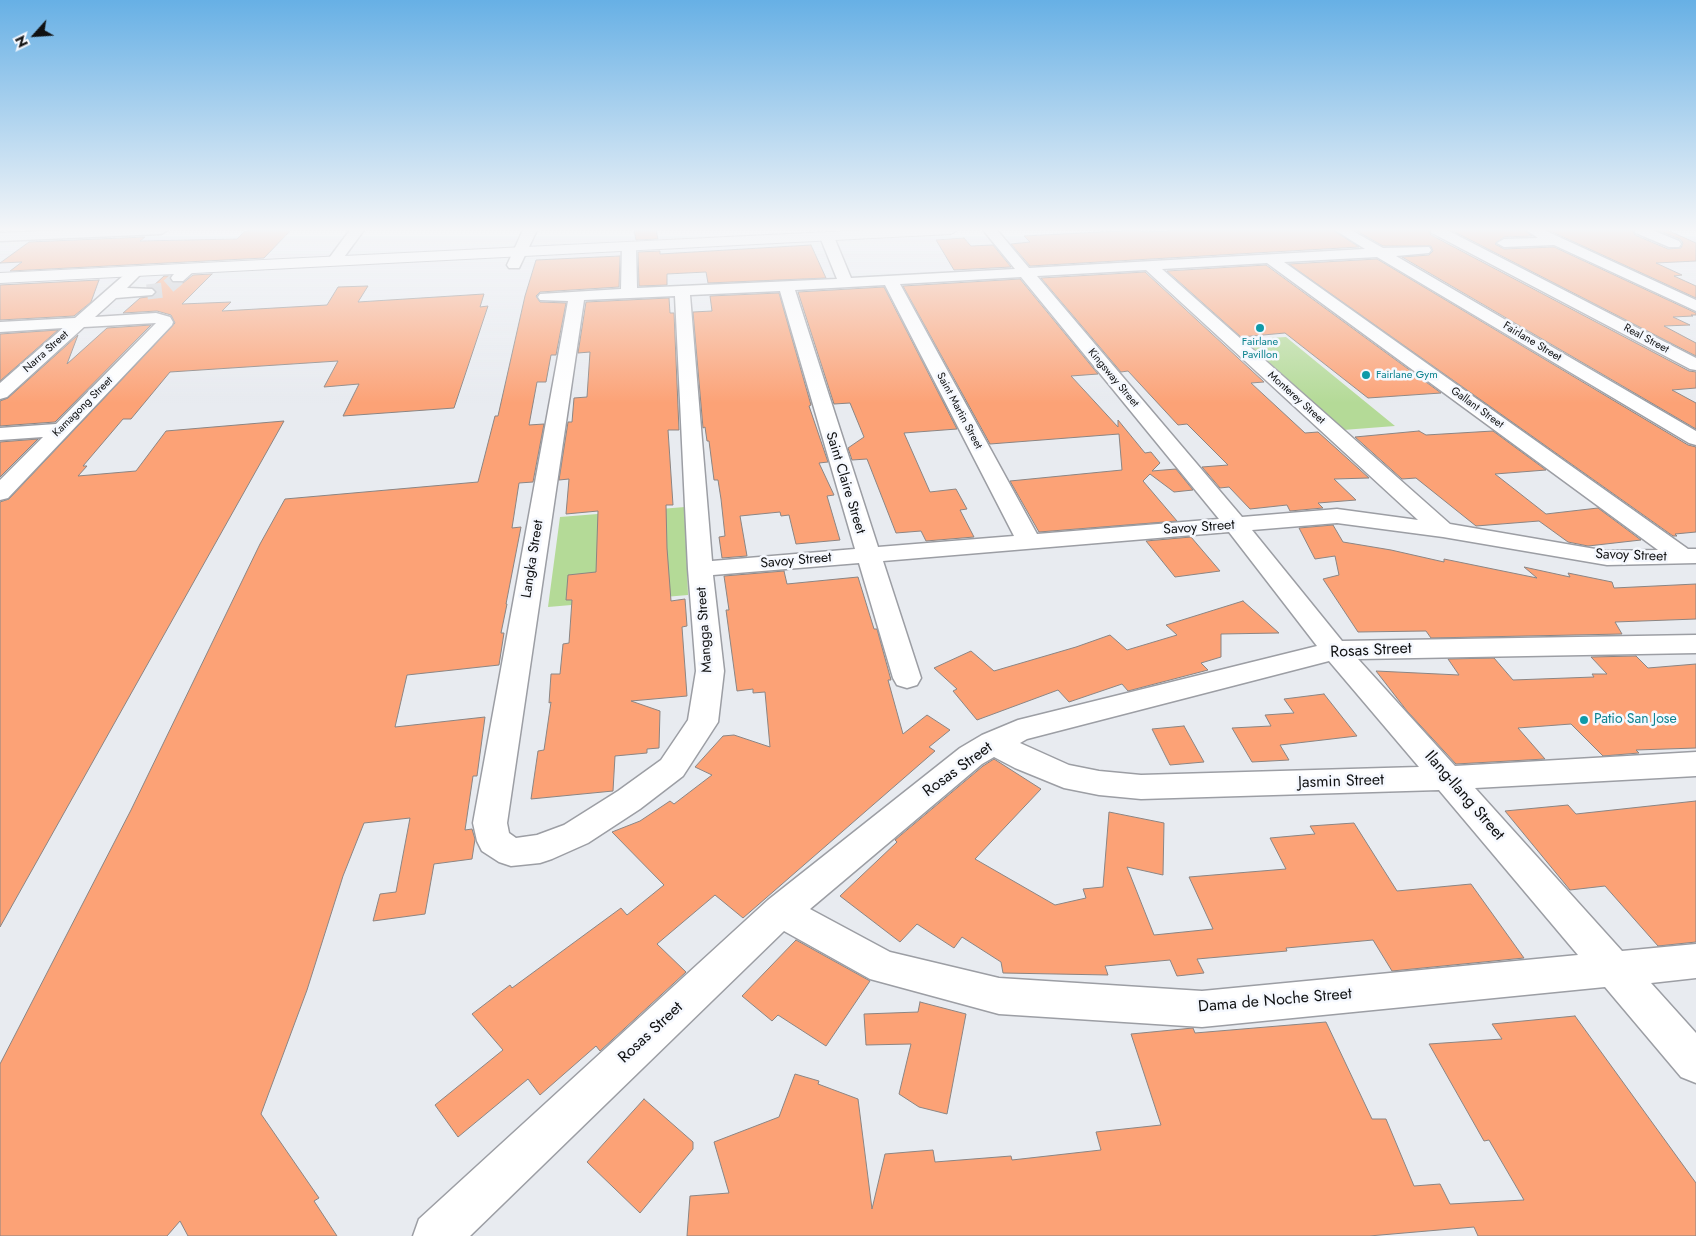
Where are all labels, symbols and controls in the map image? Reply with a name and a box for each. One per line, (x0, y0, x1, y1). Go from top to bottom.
north arrow (10, 10, 60, 60)
text: N (10, 32, 33, 51)
street label: Fairlane Street (1500, 319, 1564, 365)
marker: Fairlane Pavillon (1254, 322, 1266, 334)
street label: Real Street (1621, 322, 1671, 356)
street label: Narra Street (21, 328, 71, 376)
place label: Fairlane Pavillon (1242, 335, 1278, 361)
street label: Kingsway Street (1085, 346, 1141, 410)
place label: Fairlane Gym (1376, 368, 1438, 382)
street label: Monterey Street (1265, 369, 1327, 427)
marker: Fairlane Gym (1360, 369, 1372, 381)
street label: Saint Martin Street (933, 371, 985, 451)
street label: Kamagong Street (50, 374, 116, 440)
street label: Gallant Street (1448, 384, 1506, 432)
street label: Saint Claire Street (822, 430, 868, 536)
street label: Savoy Street (1163, 517, 1235, 539)
street label: Langka Street (519, 519, 547, 599)
street label: Savoy Street (1595, 546, 1667, 566)
street label: Savoy Street (760, 550, 832, 572)
street label: Mangga Street (694, 587, 716, 673)
street label: Rosas Street (1330, 639, 1412, 663)
place label: Patio San Jose (1594, 712, 1677, 728)
marker: Patio San Jose (1578, 714, 1590, 726)
street label: Rosas Street (919, 738, 997, 802)
street label: Ilang-Ilang Street (1420, 747, 1508, 845)
street label: Jasmin Street (1298, 771, 1384, 793)
street label: Dama de Noche Street (1197, 985, 1353, 1017)
street label: Rosas Street (615, 998, 687, 1068)

